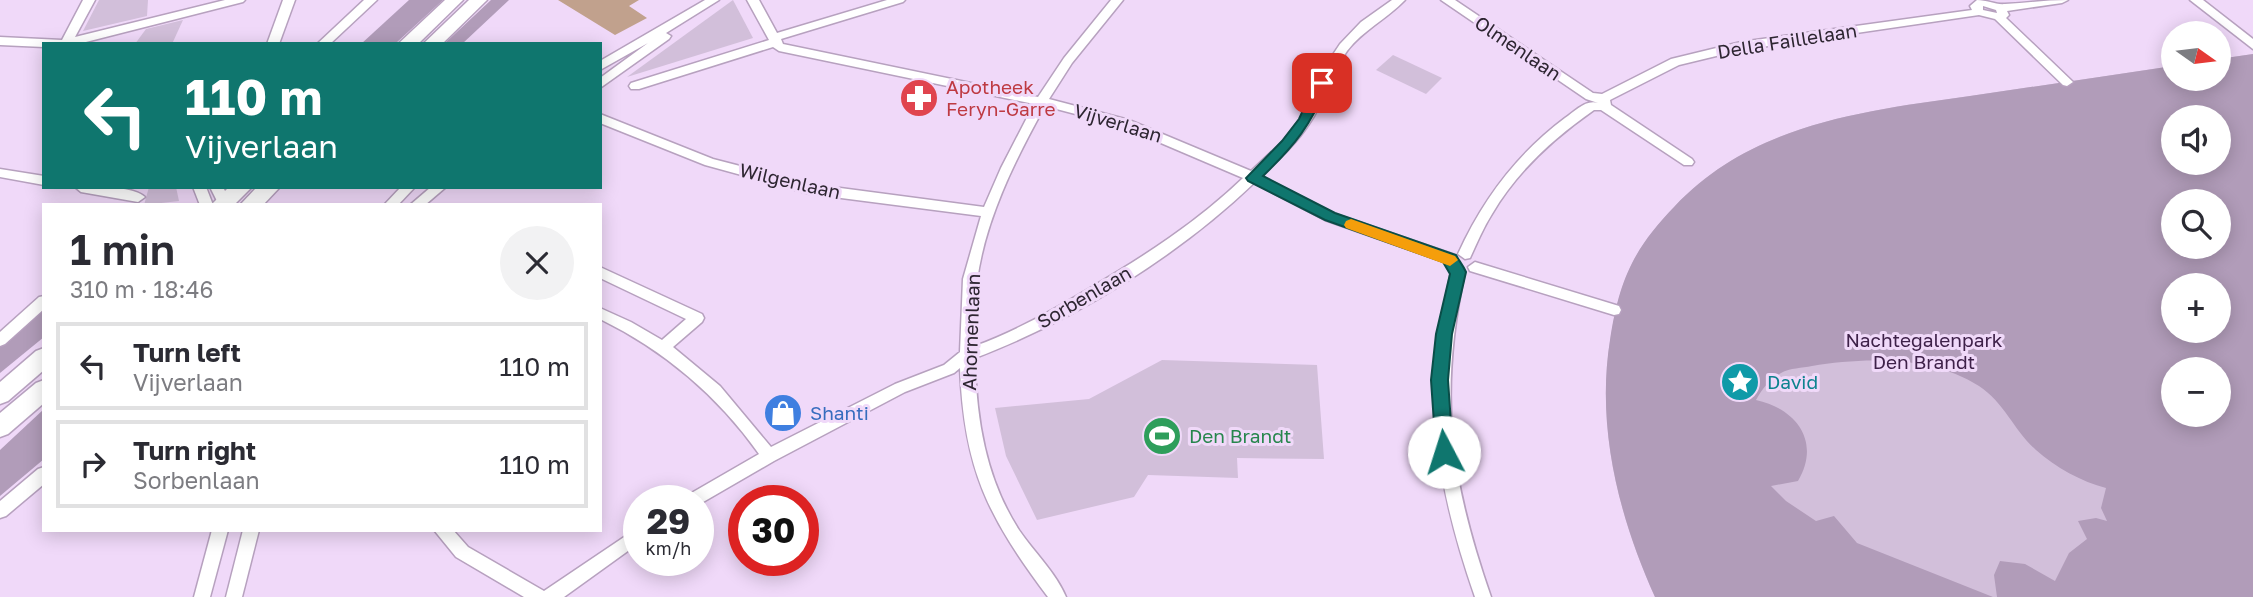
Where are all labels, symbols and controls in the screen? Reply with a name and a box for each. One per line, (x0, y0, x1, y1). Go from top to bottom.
street label: Olmenlaan (1471, 10, 1566, 85)
street label: Della Faillelaan (1716, 18, 1858, 63)
north arrow (2161, 21, 2231, 91)
map controls (2161, 21, 2231, 427)
pin (1292, 53, 1352, 113)
icon: arrive (1303, 64, 1341, 102)
text: 110 m (185, 67, 322, 126)
icon: left (70, 70, 161, 161)
place label: Apotheek Feryn-Garre (946, 75, 1055, 120)
pharmacy icon: Apotheek Feryn-Garre (898, 77, 940, 119)
street label: Vijverlaan (1071, 98, 1165, 147)
button: sound (2161, 105, 2231, 175)
text: Vijverlaan (185, 127, 338, 165)
street label: Wilgenlaan (737, 158, 843, 203)
button: search (2161, 189, 2231, 259)
text: 1 min (70, 224, 175, 274)
button: close (500, 226, 574, 300)
street label: Sorbenlaan (1033, 260, 1135, 333)
street label: Ahornenlaan (957, 273, 984, 391)
button: + (2161, 273, 2231, 343)
text: 310 m · 18:46 (70, 275, 213, 303)
park label: Nachtegalenpark Den Brandt (1845, 328, 2003, 373)
text: Turn left (133, 337, 241, 368)
icon: left (74, 347, 112, 385)
text: 110 m (499, 351, 570, 382)
button: − (2161, 357, 2231, 427)
place icon: David (1719, 361, 1761, 403)
text: Vijverlaan (133, 368, 243, 396)
place label: David (1767, 370, 1818, 393)
shop icon: Shanti (762, 392, 804, 434)
place label: Shanti (810, 401, 869, 424)
sports icon: Den Brandt (1141, 415, 1183, 457)
position arrow (1407, 415, 1481, 489)
place label: Den Brandt (1189, 424, 1291, 447)
text: Turn right (133, 435, 256, 466)
icon: right (74, 445, 112, 483)
text: 110 m (499, 449, 570, 480)
text: Sorbenlaan (133, 466, 260, 494)
speed limit sign: 30 (728, 485, 819, 576)
text: 29 (647, 500, 690, 542)
text: km/h (646, 537, 691, 559)

